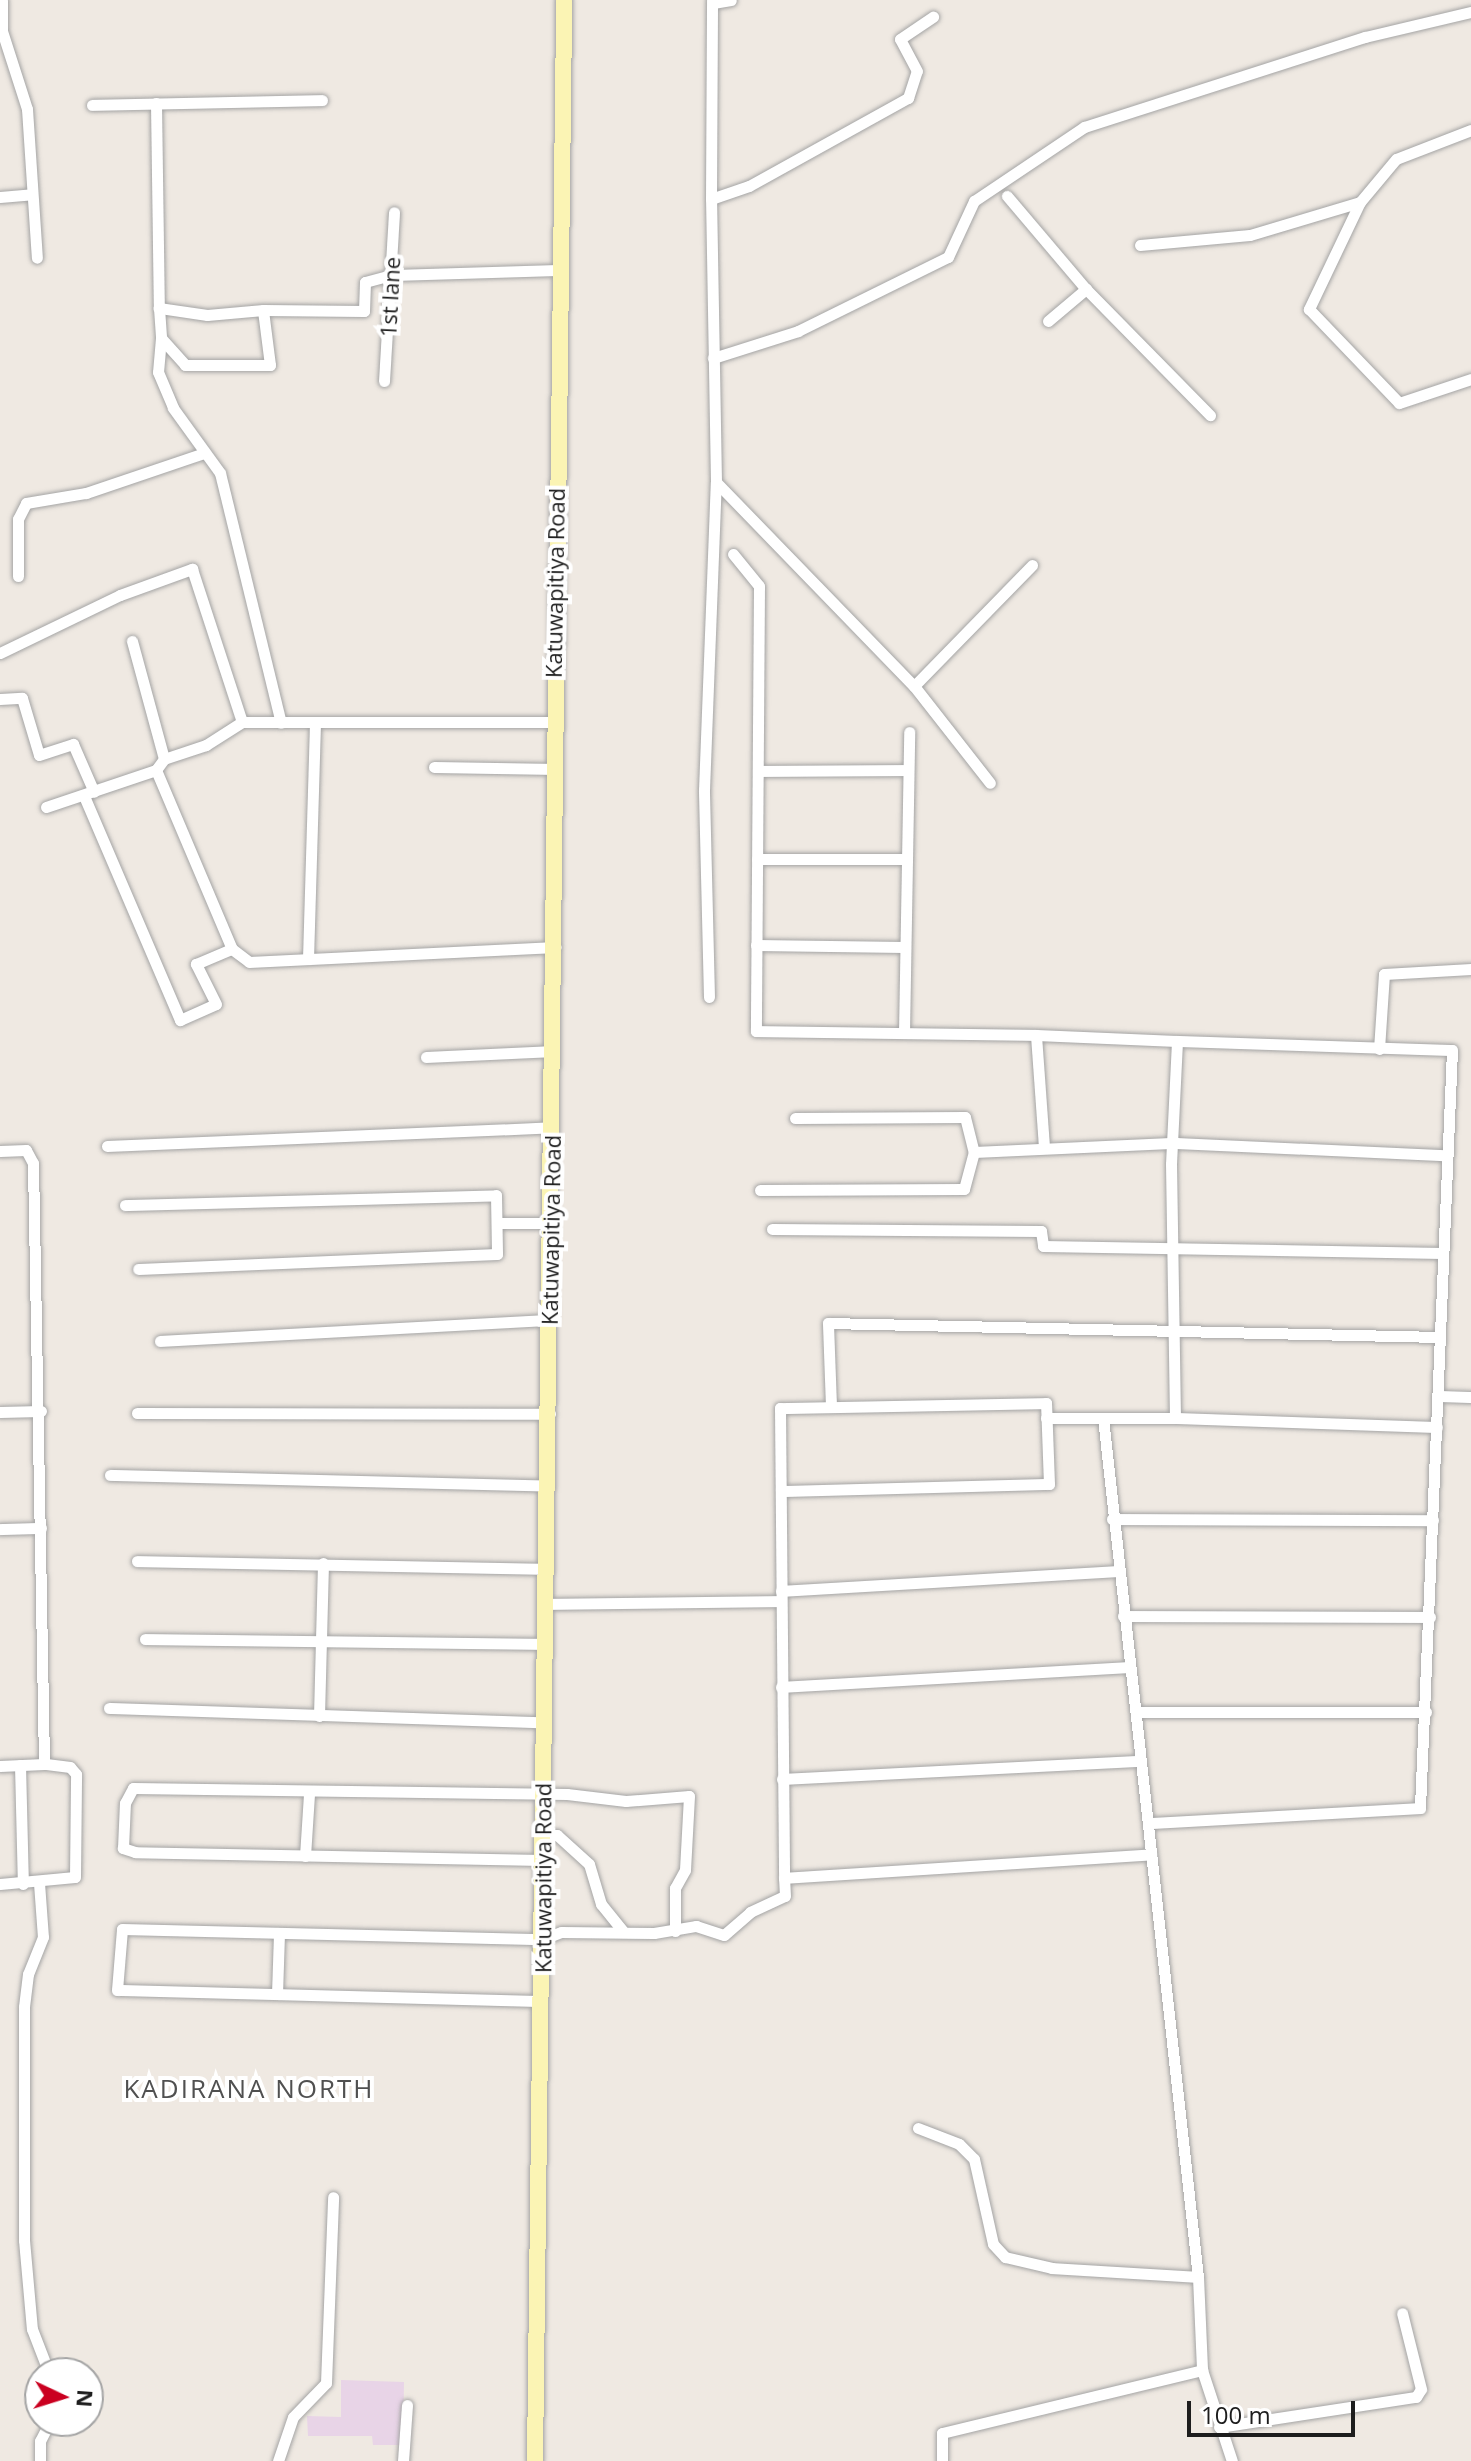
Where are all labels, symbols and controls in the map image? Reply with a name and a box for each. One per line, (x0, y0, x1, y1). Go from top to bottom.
street label: 1st lane (375, 256, 405, 338)
street label: Katuwapitiya Road (540, 488, 570, 678)
street label: Katuwapitiya Road (536, 1135, 566, 1325)
street label: Katuwapitiya Road (530, 1783, 556, 1973)
district label: KADIRANA NORTH (123, 2073, 375, 2105)
north arrow (24, 2357, 104, 2437)
scale bar (1191, 2385, 1359, 2435)
text: N (70, 2389, 102, 2408)
text: 100 m (1201, 2398, 1271, 2431)

